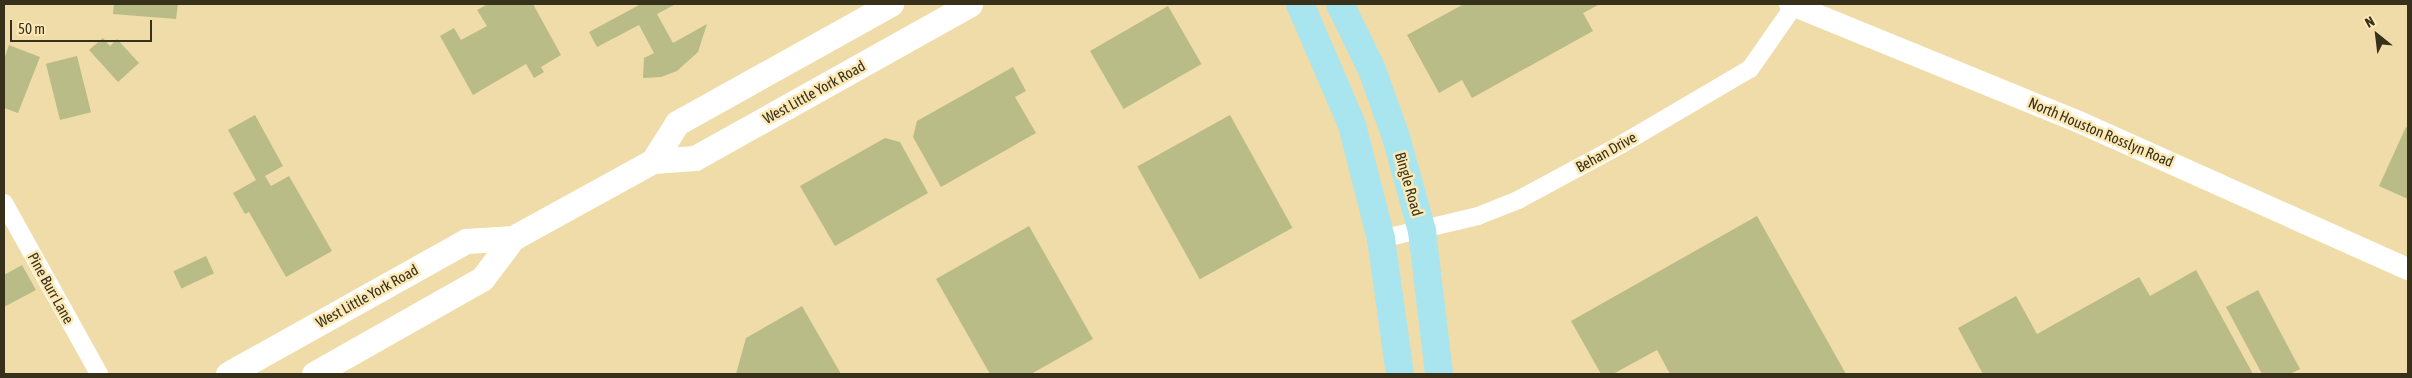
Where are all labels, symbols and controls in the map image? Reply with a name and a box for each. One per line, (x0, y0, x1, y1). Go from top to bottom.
scale bar (12, 10, 155, 42)
north arrow (2352, 10, 2402, 60)
text: N (2362, 13, 2377, 31)
text: 50 m (18, 20, 45, 37)
street label: West Little York Road (760, 56, 868, 128)
street label: North Houston Rosslyn Road (2026, 93, 2176, 171)
street label: Behan Drive (1573, 128, 1639, 176)
street label: Bingle Road (1391, 150, 1427, 218)
street label: Pine Burr Lane (24, 249, 78, 327)
street label: West Little York Road (313, 260, 421, 332)

